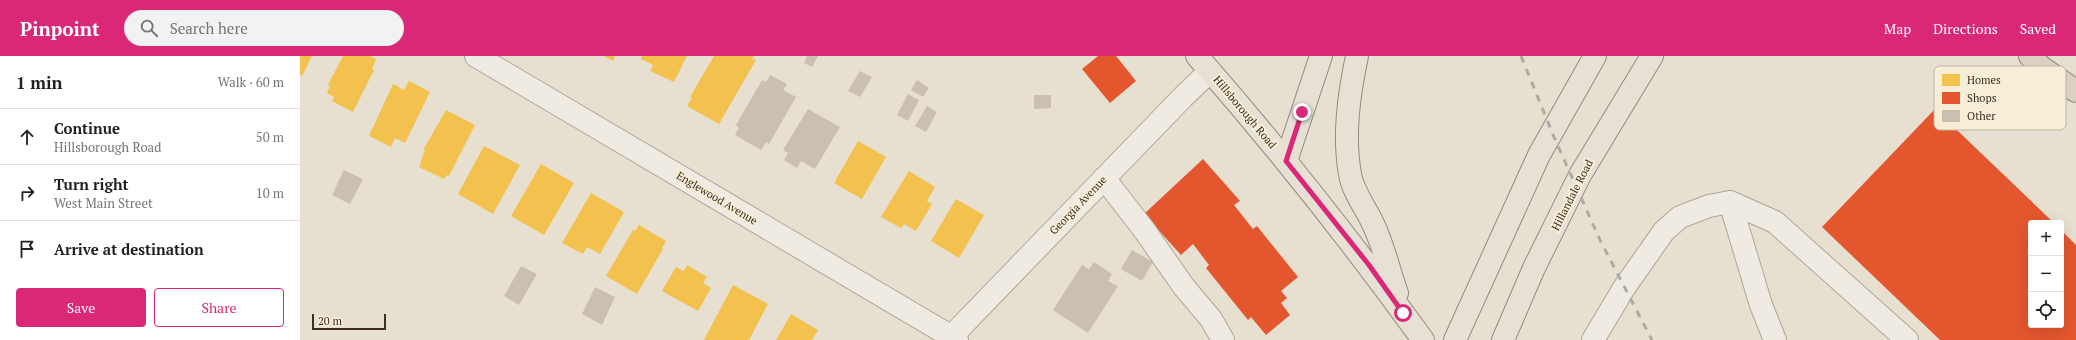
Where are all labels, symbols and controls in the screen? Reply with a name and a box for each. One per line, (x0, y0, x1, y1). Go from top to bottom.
search box (124, 10, 404, 46)
text: Pinpoint (20, 16, 100, 41)
icon: search (138, 17, 160, 39)
text: Search here (170, 18, 248, 38)
text: Map (1884, 19, 1911, 38)
text: Directions (1933, 19, 1998, 38)
text: Saved (2020, 19, 2056, 38)
legend (1934, 66, 2066, 130)
text: 1 min (16, 71, 63, 94)
text: Walk · 60 m (218, 73, 284, 91)
street label: Hillsborough Road (1210, 73, 1280, 151)
text: Homes (1967, 73, 2001, 87)
text: Shops (1967, 91, 1997, 105)
route end (1293, 103, 1311, 121)
text: Other (1967, 109, 1996, 123)
text: Continue (54, 118, 120, 138)
icon: ahead (16, 126, 38, 148)
text: 50 m (256, 128, 284, 146)
text: Hillsborough Road (54, 138, 161, 156)
street label: Hillandale Road (1548, 157, 1596, 233)
street label: Englewood Avenue (674, 168, 761, 228)
street label: Georgia Avenue (1046, 172, 1110, 237)
text: Turn right (54, 174, 129, 194)
icon: right (16, 182, 38, 204)
text: 10 m (256, 184, 284, 202)
text: West Main Street (54, 194, 153, 212)
map controls (2028, 220, 2064, 328)
button: + (2028, 220, 2064, 256)
icon: arrive (16, 238, 38, 260)
text: Arrive at destination (54, 239, 204, 259)
button: − (2028, 256, 2064, 292)
button: Save (16, 288, 146, 327)
button: Share (154, 288, 284, 327)
button: locate (2028, 292, 2064, 328)
route start (1394, 304, 1412, 322)
scale bar (312, 312, 386, 331)
text: 20 m (318, 314, 342, 328)

